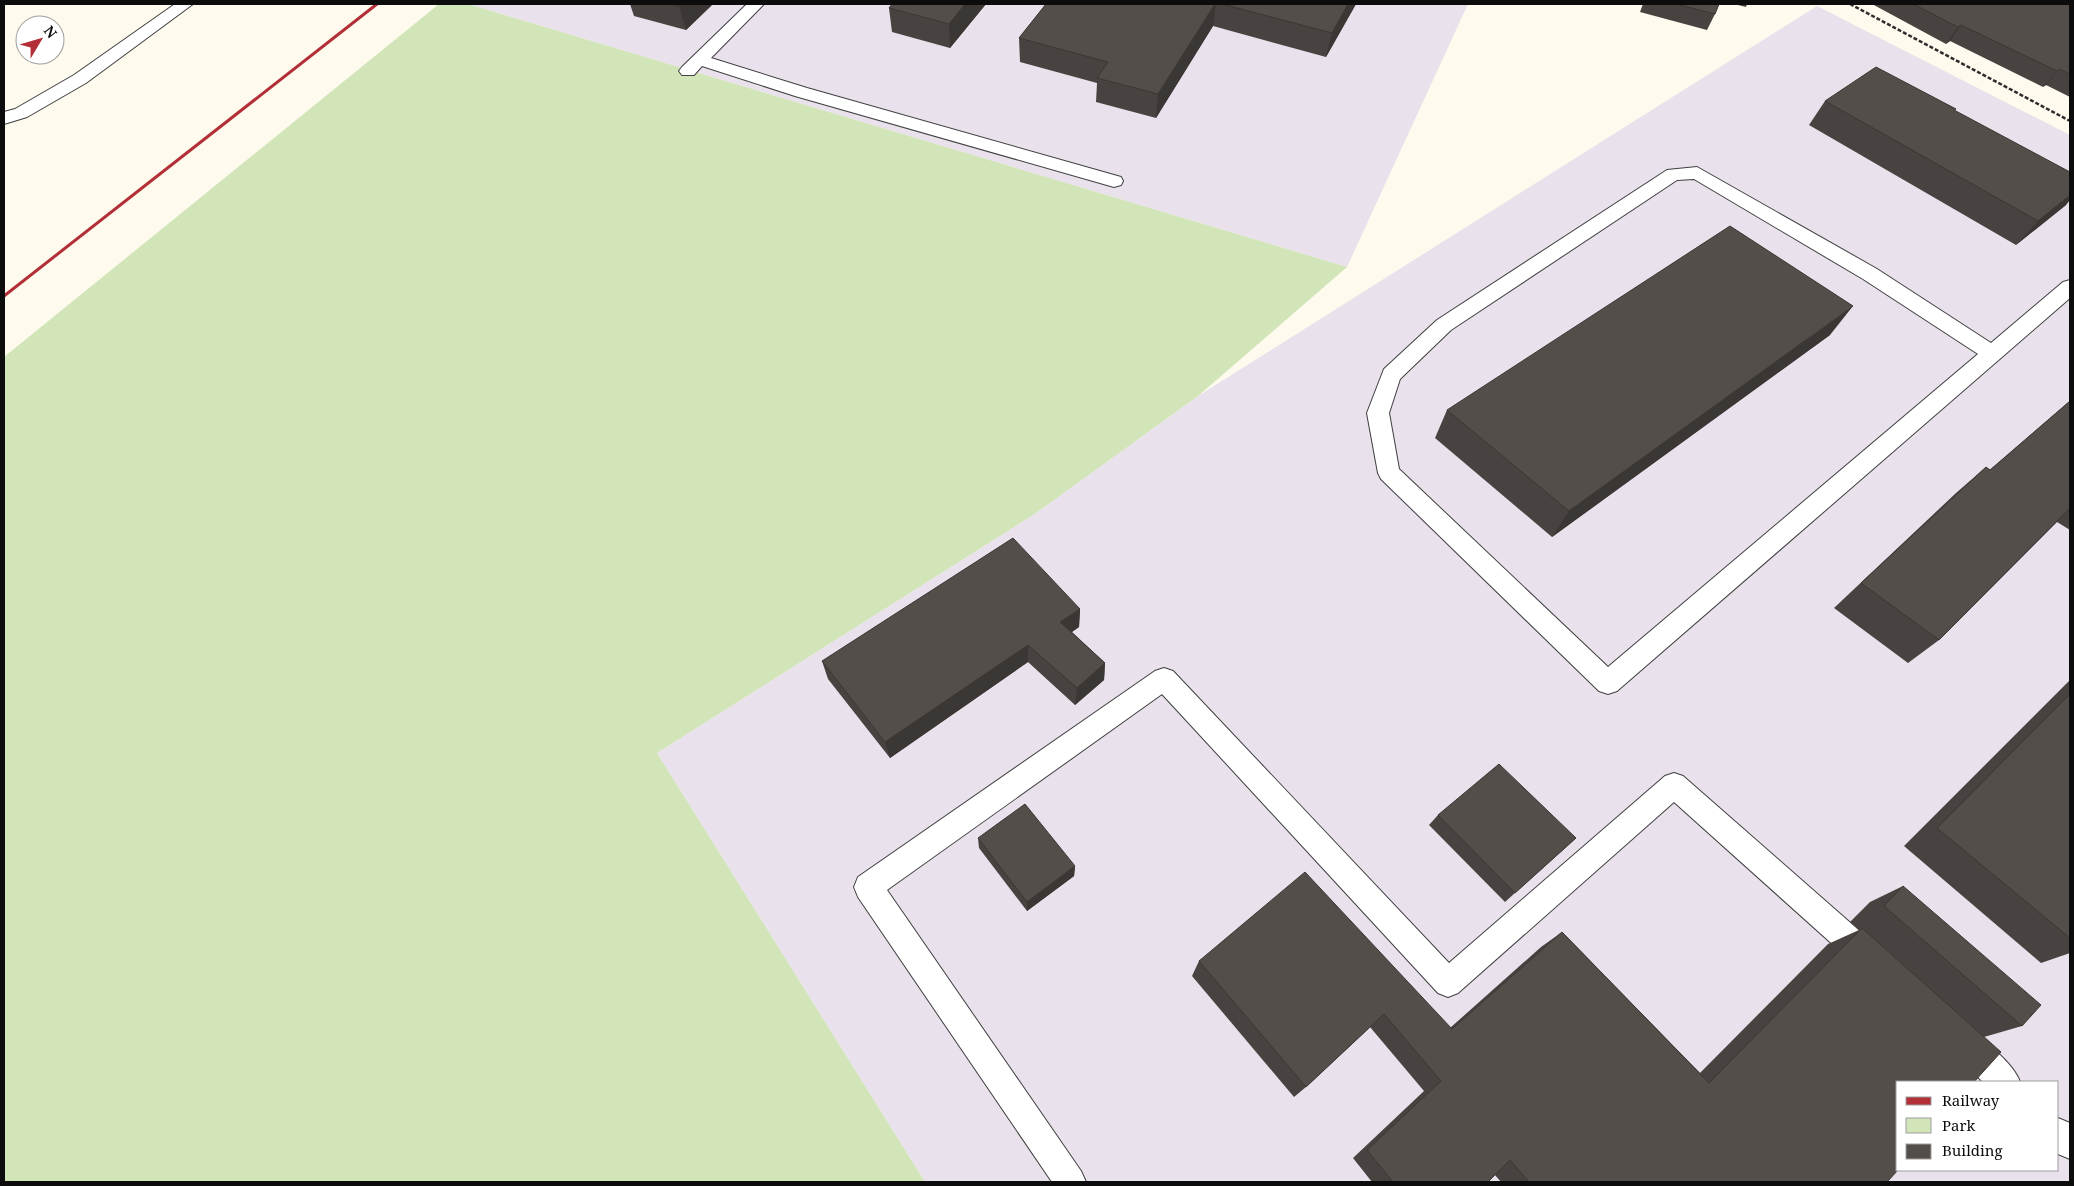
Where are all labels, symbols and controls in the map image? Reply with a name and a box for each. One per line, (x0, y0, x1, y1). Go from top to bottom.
north arrow (15, 15, 65, 65)
text: N (40, 21, 62, 42)
legend (1896, 1081, 2059, 1171)
text: Railway (1942, 1090, 2000, 1110)
text: Park (1942, 1115, 1976, 1135)
text: Building (1942, 1140, 2003, 1160)

